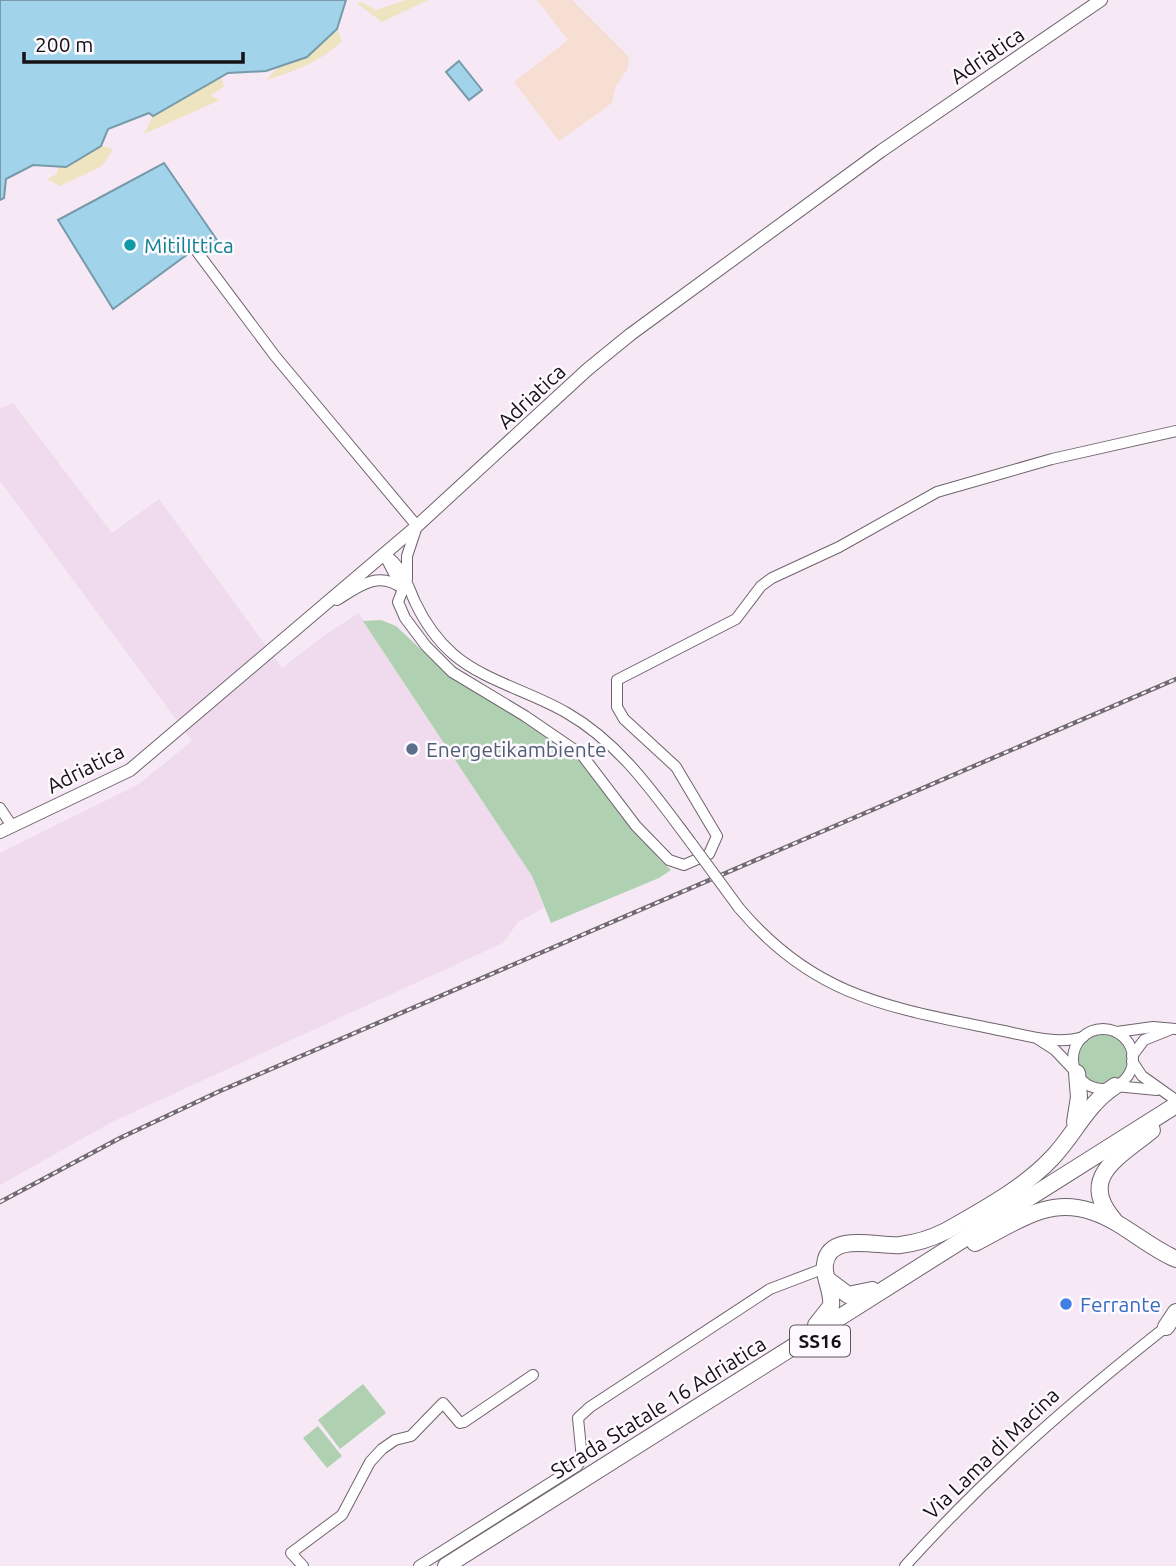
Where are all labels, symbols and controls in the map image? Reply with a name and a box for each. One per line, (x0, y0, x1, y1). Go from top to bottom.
scale bar (24, 21, 243, 65)
street label: Adriatica (946, 22, 1028, 88)
text: 200 m (35, 32, 93, 56)
place label: MitilIttica (144, 233, 234, 257)
marker: MitilIttica (122, 237, 138, 253)
street label: Adriatica (492, 359, 570, 433)
place label: Energetikambiente (426, 737, 607, 761)
street label: Adriatica (42, 738, 128, 798)
marker: Energetikambiente (404, 741, 420, 757)
place label: Ferrante (1080, 1292, 1161, 1316)
marker: Ferrante (1058, 1296, 1074, 1312)
road number: SS16 (790, 1326, 850, 1357)
street label: Strada Statale 16 Adriatica (546, 1331, 770, 1483)
street label: Via Lama di Macina (918, 1382, 1064, 1524)

